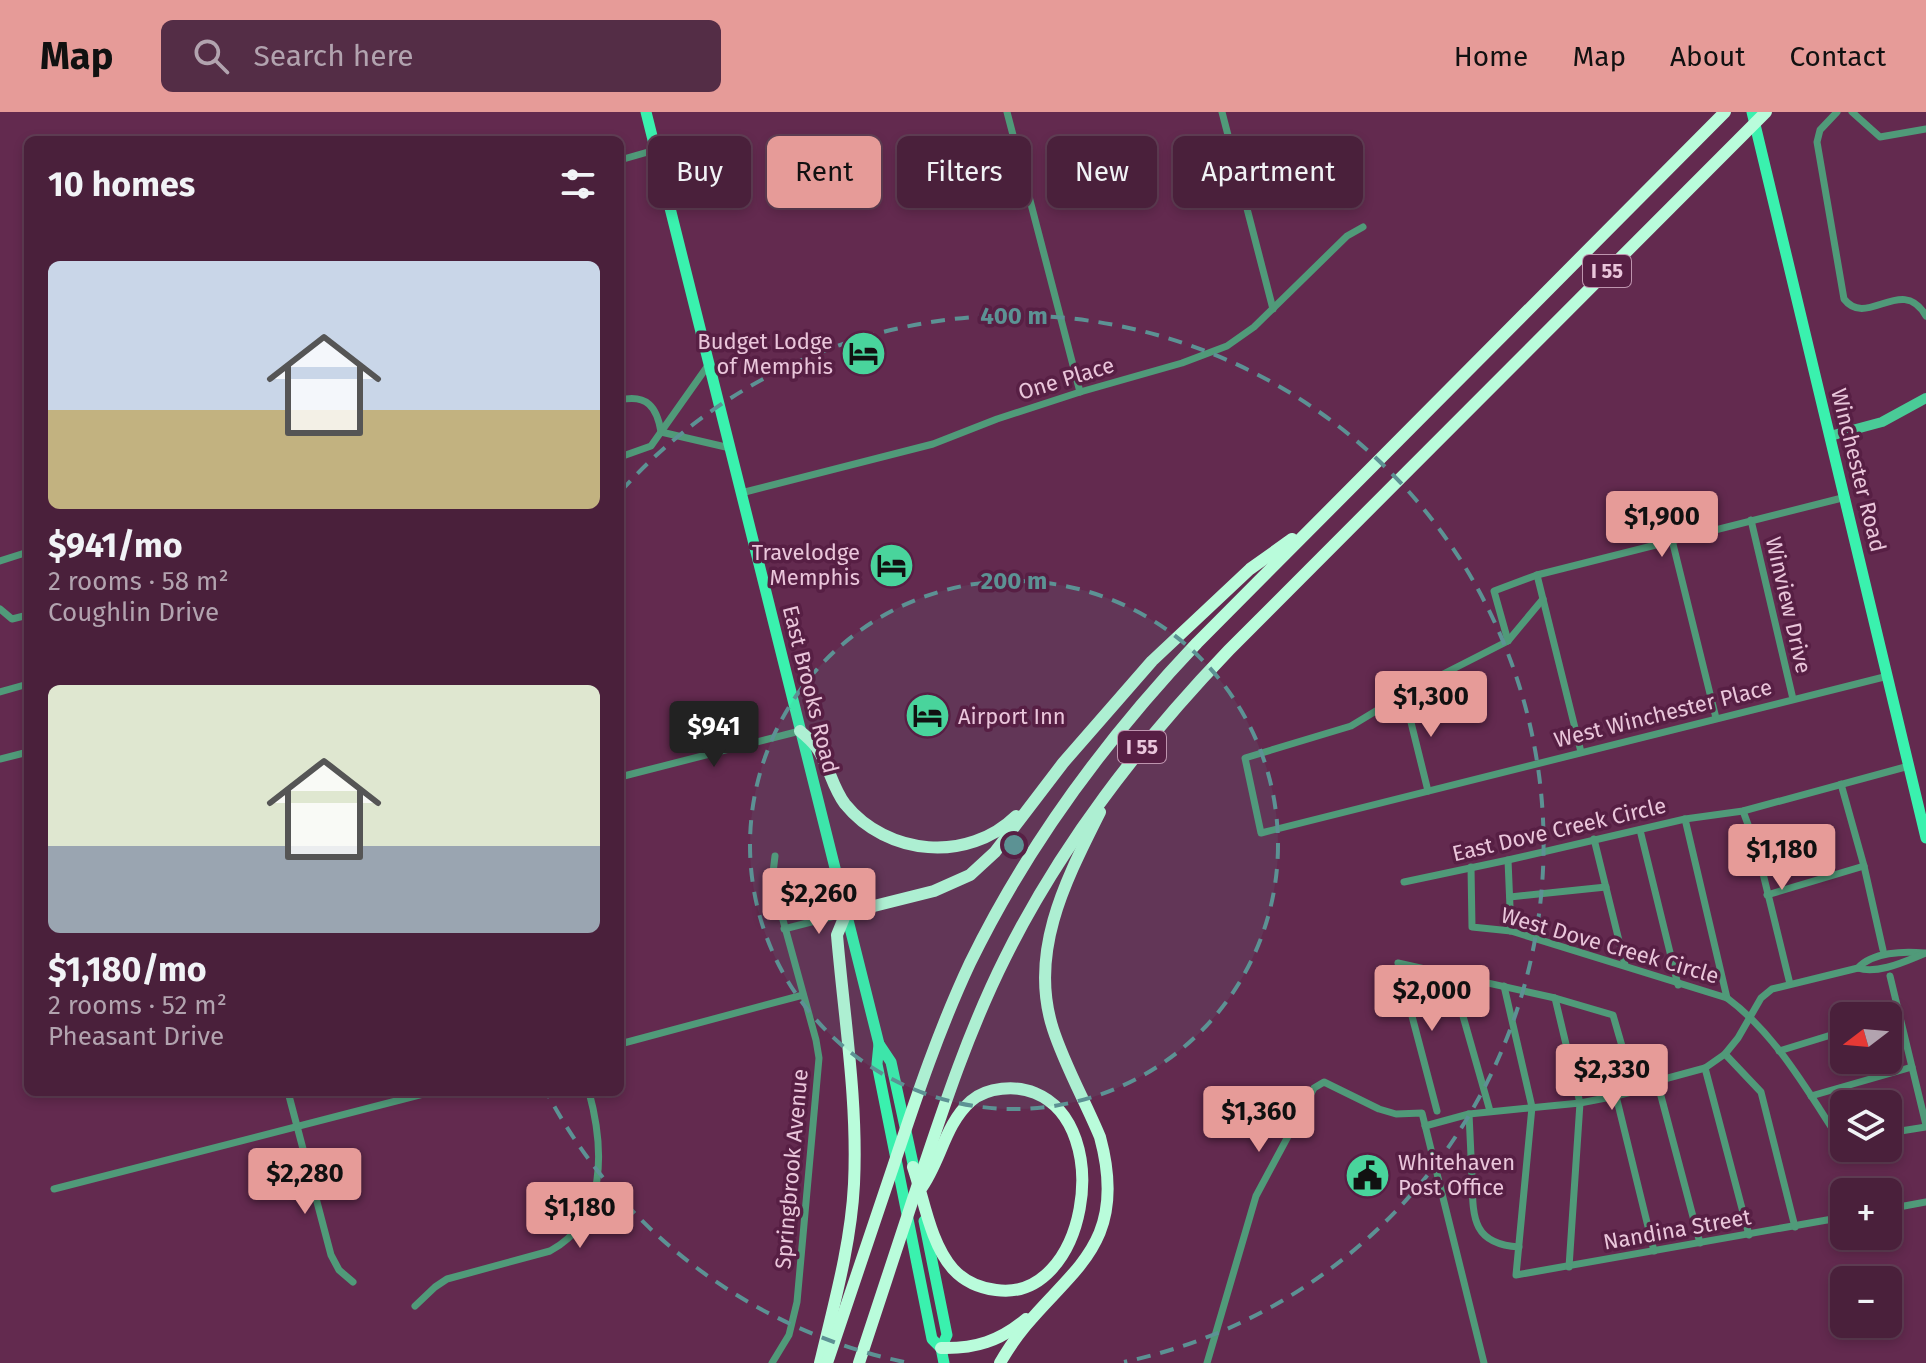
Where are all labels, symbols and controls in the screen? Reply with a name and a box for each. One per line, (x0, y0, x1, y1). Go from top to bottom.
search box (161, 20, 721, 92)
text: Map (40, 33, 113, 79)
icon: search (189, 34, 233, 78)
text: Search here (253, 38, 414, 74)
text: Home (1454, 40, 1528, 73)
text: Map (1572, 40, 1626, 73)
text: About (1670, 40, 1745, 73)
text: Contact (1789, 40, 1886, 73)
chip: Buy (648, 136, 751, 208)
chip: Rent (767, 136, 881, 208)
chip: Filters (897, 136, 1031, 208)
chip: New (1047, 136, 1157, 208)
chip: Apartment (1173, 136, 1363, 208)
icon: filters (556, 162, 600, 206)
text: 10 homes (48, 164, 195, 205)
road number: I 55 (1583, 255, 1631, 287)
text: 400 m (980, 302, 1048, 330)
icon: home (252, 313, 396, 457)
place label: Budget Lodge of Memphis (697, 328, 833, 380)
hotel icon: Budget Lodge of Memphis (840, 330, 888, 378)
street label: One Place (1015, 351, 1117, 406)
street label: Winchester Road (1825, 386, 1892, 555)
pin: $1,900 (1597, 491, 1727, 559)
text: $1,900 (1624, 501, 1700, 532)
text: $941/mo (48, 525, 183, 566)
street label: Winview Drive (1760, 534, 1817, 676)
place label: Travelodge Memphis (752, 539, 860, 591)
hotel icon: Travelodge Memphis (867, 541, 915, 589)
text: 2 rooms · 58 m² (48, 566, 229, 597)
text: 200 m (981, 567, 1047, 595)
text: Coughlin Drive (48, 597, 219, 628)
street label: East Brooks Road (777, 602, 844, 776)
pin: $1,300 (1366, 671, 1496, 739)
street label: West Winchester Place (1551, 673, 1775, 754)
text: $1,300 (1393, 681, 1469, 712)
hotel icon: Airport Inn (903, 692, 951, 740)
pin: $941 (667, 701, 761, 769)
place label: Airport Inn (958, 703, 1066, 730)
text: $941 (687, 711, 741, 742)
road number: I 55 (1118, 731, 1166, 763)
icon: home (252, 737, 396, 881)
street label: East Dove Creek Circle (1449, 792, 1669, 867)
pin: $1,180 (1717, 824, 1847, 892)
centre of rings (1000, 831, 1028, 859)
text: $1,180 (1746, 834, 1818, 865)
pin: $2,260 (754, 868, 884, 936)
text: $2,260 (780, 878, 858, 909)
street label: West Dove Creek Circle (1498, 901, 1722, 990)
text: $1,180/mo (48, 949, 207, 990)
pin: $2,000 (1367, 965, 1497, 1033)
text: $2,000 (1393, 975, 1471, 1006)
text: 2 rooms · 52 m² (48, 990, 227, 1021)
north arrow (1830, 1002, 1902, 1074)
map controls (1830, 1002, 1902, 1338)
text: Pheasant Drive (48, 1021, 224, 1052)
pin: $2,330 (1547, 1044, 1677, 1112)
text: $2,330 (1574, 1054, 1650, 1085)
street label: Springbrook Avenue (769, 1068, 814, 1270)
pin: $1,360 (1194, 1086, 1324, 1154)
button: layers (1830, 1090, 1902, 1162)
text: $1,360 (1221, 1096, 1297, 1127)
pin: $2,280 (240, 1148, 370, 1216)
place label: Whitehaven Post Office (1398, 1149, 1515, 1201)
public building icon: Whitehaven Post Office (1343, 1151, 1391, 1199)
text: $2,280 (266, 1158, 344, 1189)
button: + (1830, 1178, 1902, 1250)
pin: $1,180 (515, 1182, 645, 1250)
text: $1,180 (544, 1192, 616, 1223)
street label: Nandina Street (1601, 1203, 1753, 1256)
button: − (1830, 1266, 1902, 1338)

